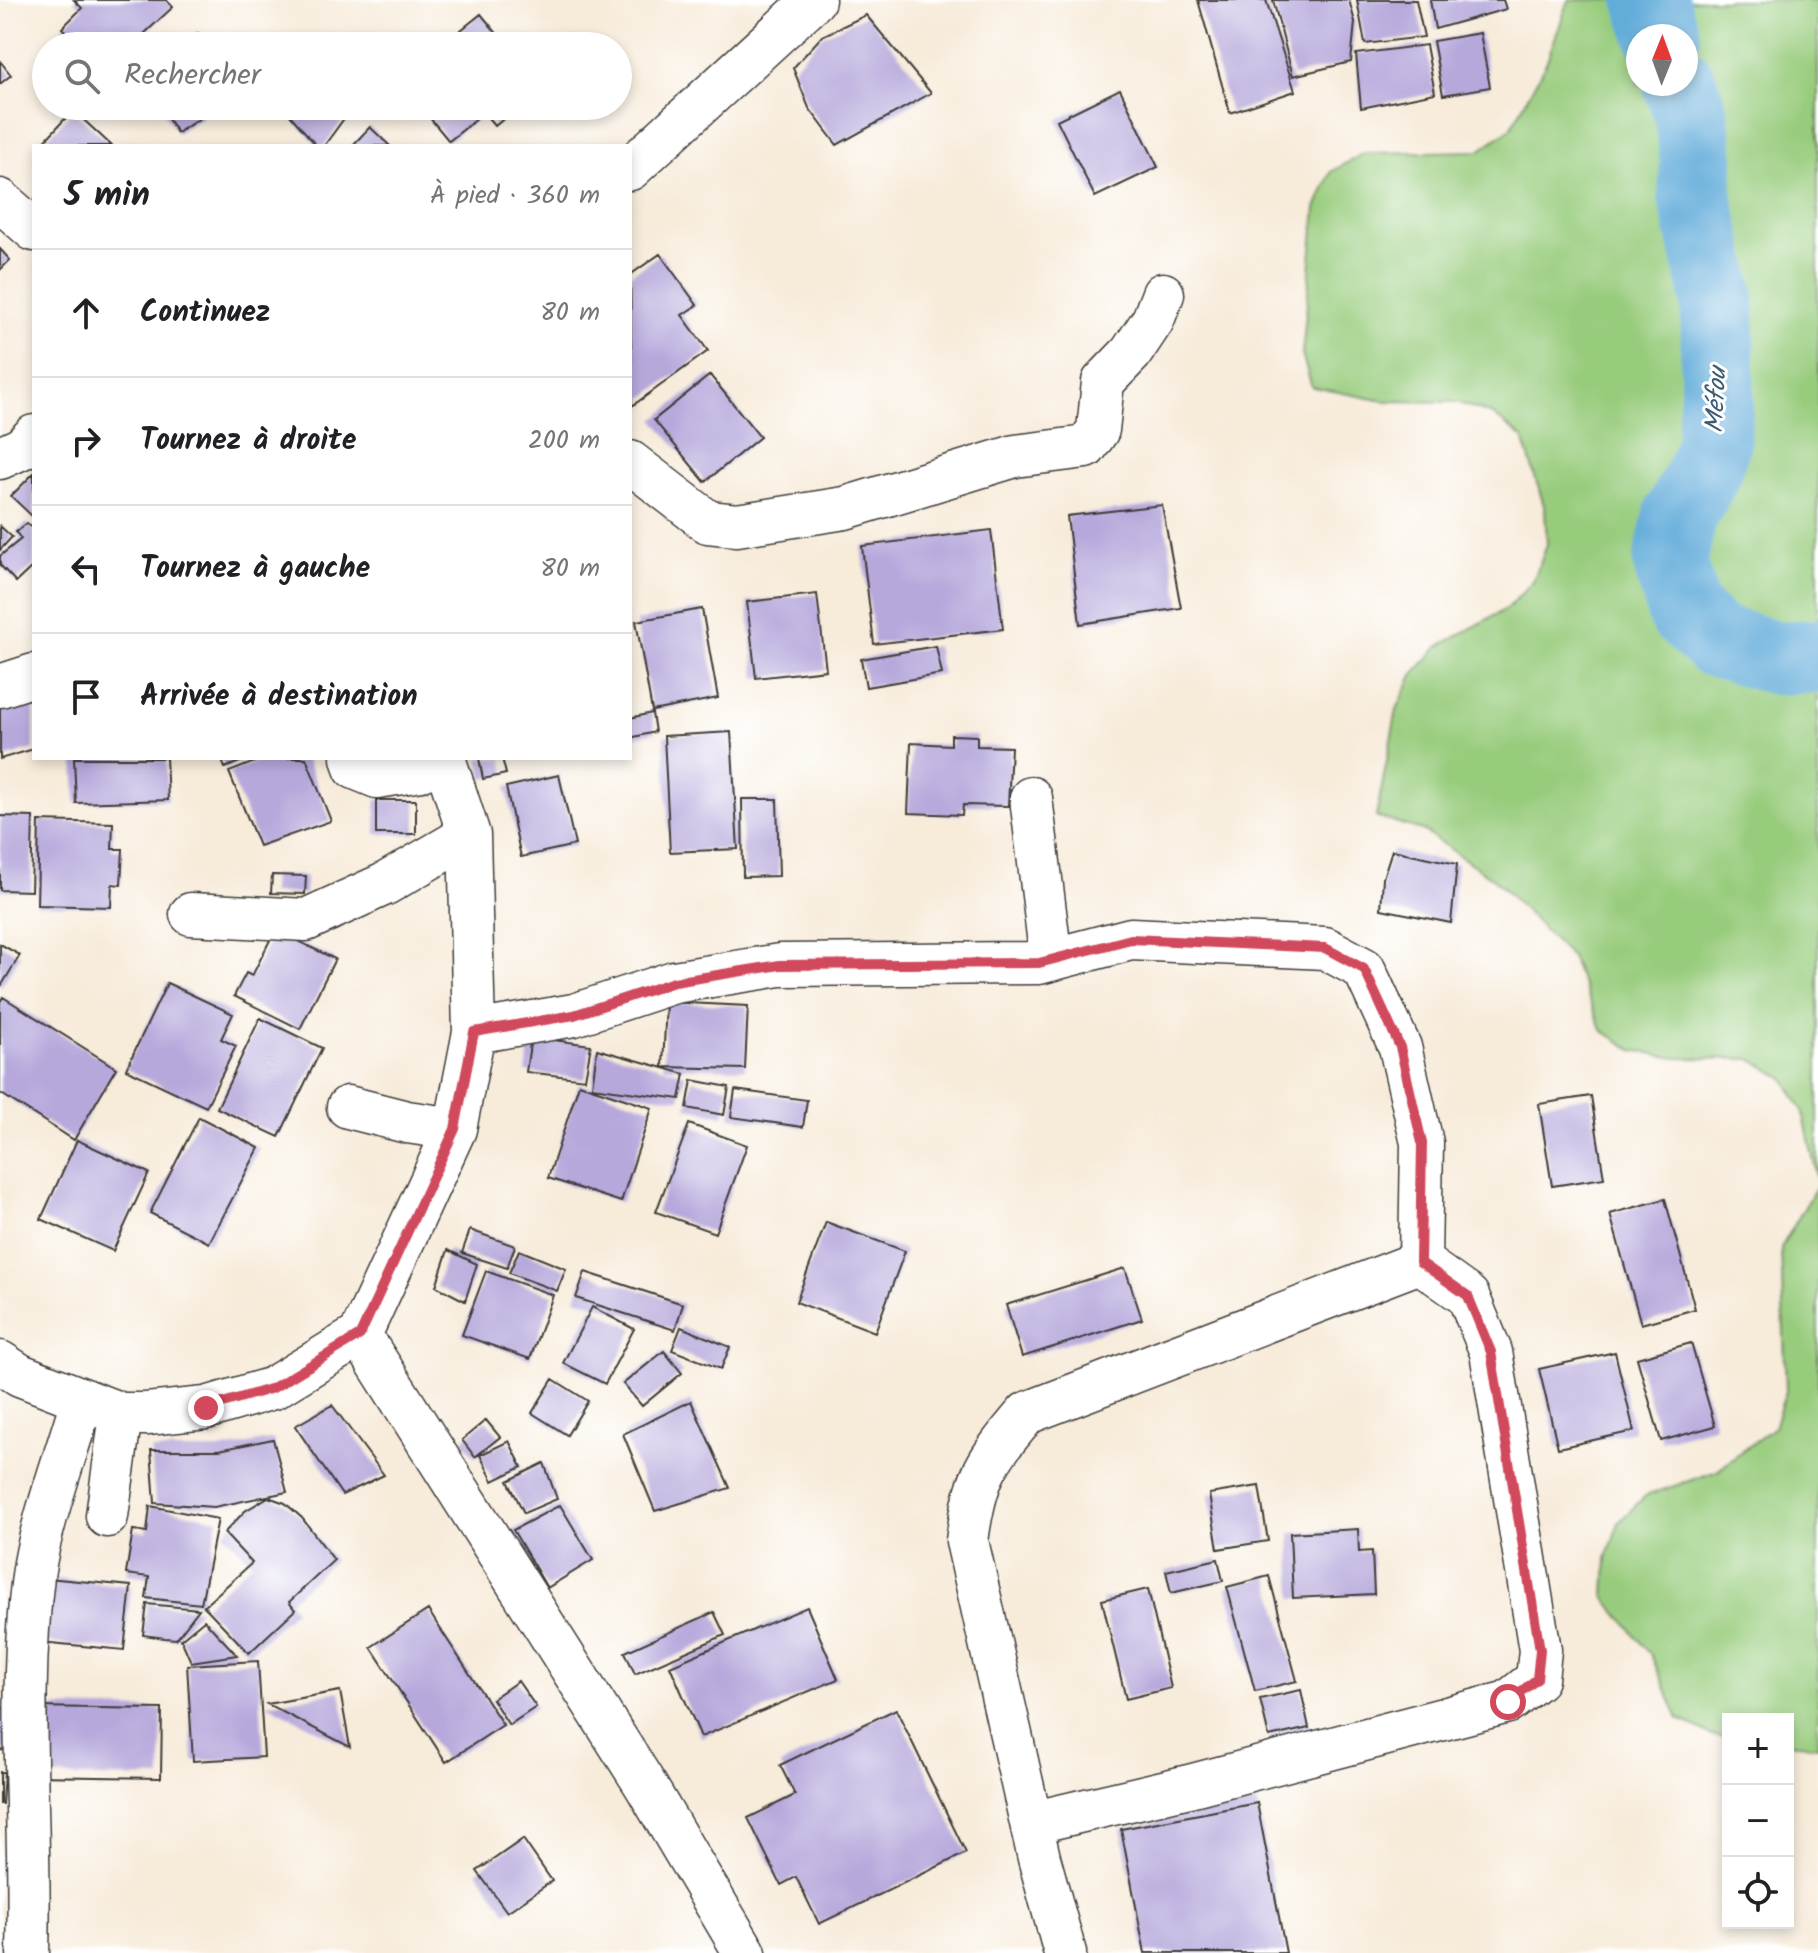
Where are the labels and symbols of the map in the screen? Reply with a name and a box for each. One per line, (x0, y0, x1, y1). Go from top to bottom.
north arrow (1626, 24, 1698, 96)
water label: Méfou (1694, 363, 1740, 434)
route end (188, 1390, 224, 1426)
route start (1490, 1684, 1526, 1720)

